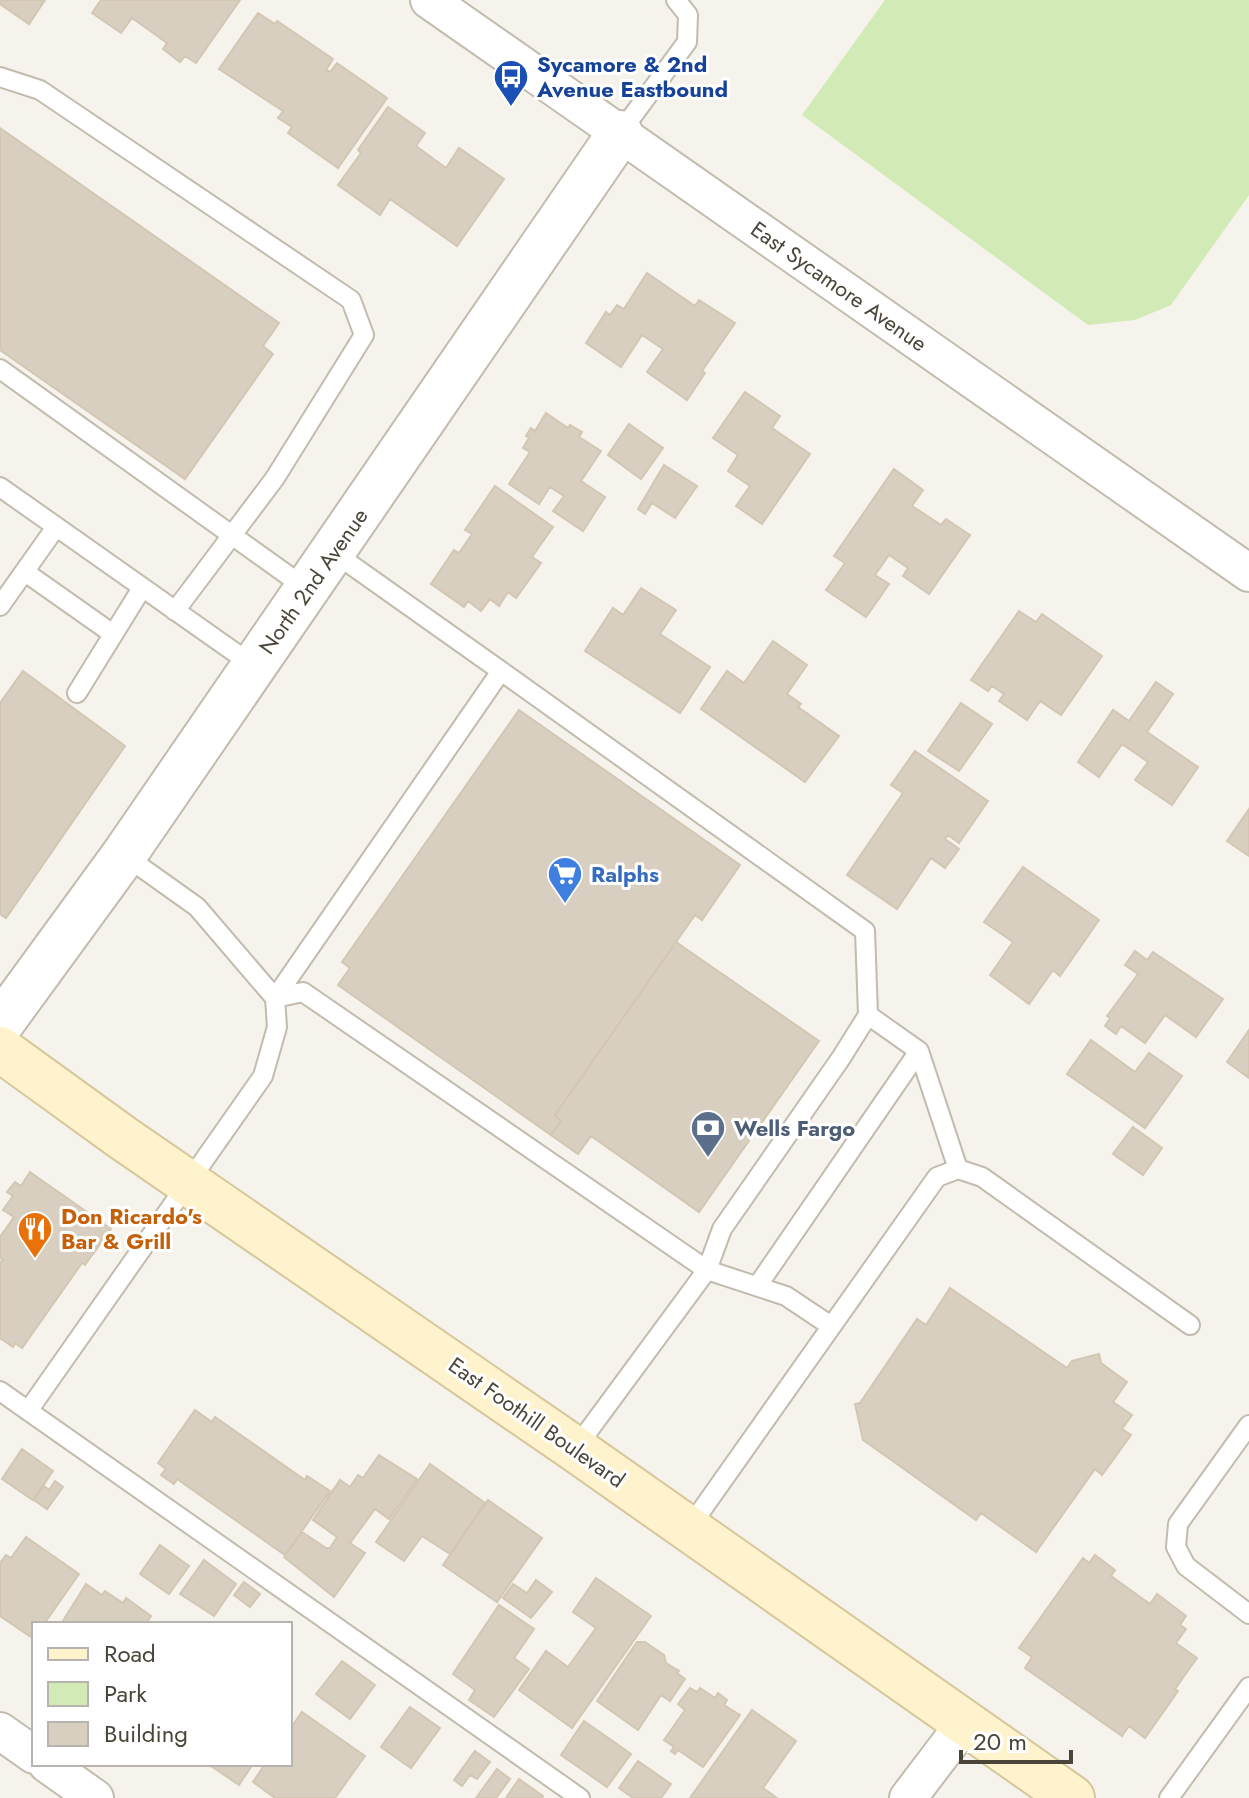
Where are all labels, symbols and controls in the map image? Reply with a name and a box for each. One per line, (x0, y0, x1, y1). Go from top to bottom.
place label: Sycamore & 2nd Avenue Eastbound (536, 48, 728, 105)
bus stop icon: Sycamore & 2nd Avenue Eastbound (492, 58, 530, 108)
street label: East Sycamore Avenue (744, 213, 934, 359)
street label: North 2nd Avenue (251, 501, 375, 661)
supermarket icon: Ralphs (546, 855, 584, 905)
place label: Ralphs (591, 858, 659, 890)
bank icon: Wells Fargo (689, 1109, 727, 1159)
place label: Wells Fargo (734, 1112, 855, 1144)
place label: Don Ricardo's Bar & Grill (61, 1200, 202, 1257)
restaurant icon: Don Ricardo's Bar & Grill (16, 1210, 54, 1260)
street label: East Foothill Boulevard (442, 1349, 632, 1495)
legend (32, 1622, 292, 1766)
text: Road (104, 1636, 156, 1671)
text: Park (104, 1676, 147, 1711)
scale bar (961, 1714, 1071, 1764)
text: Building (104, 1716, 188, 1751)
text: 20 m (973, 1724, 1027, 1759)

